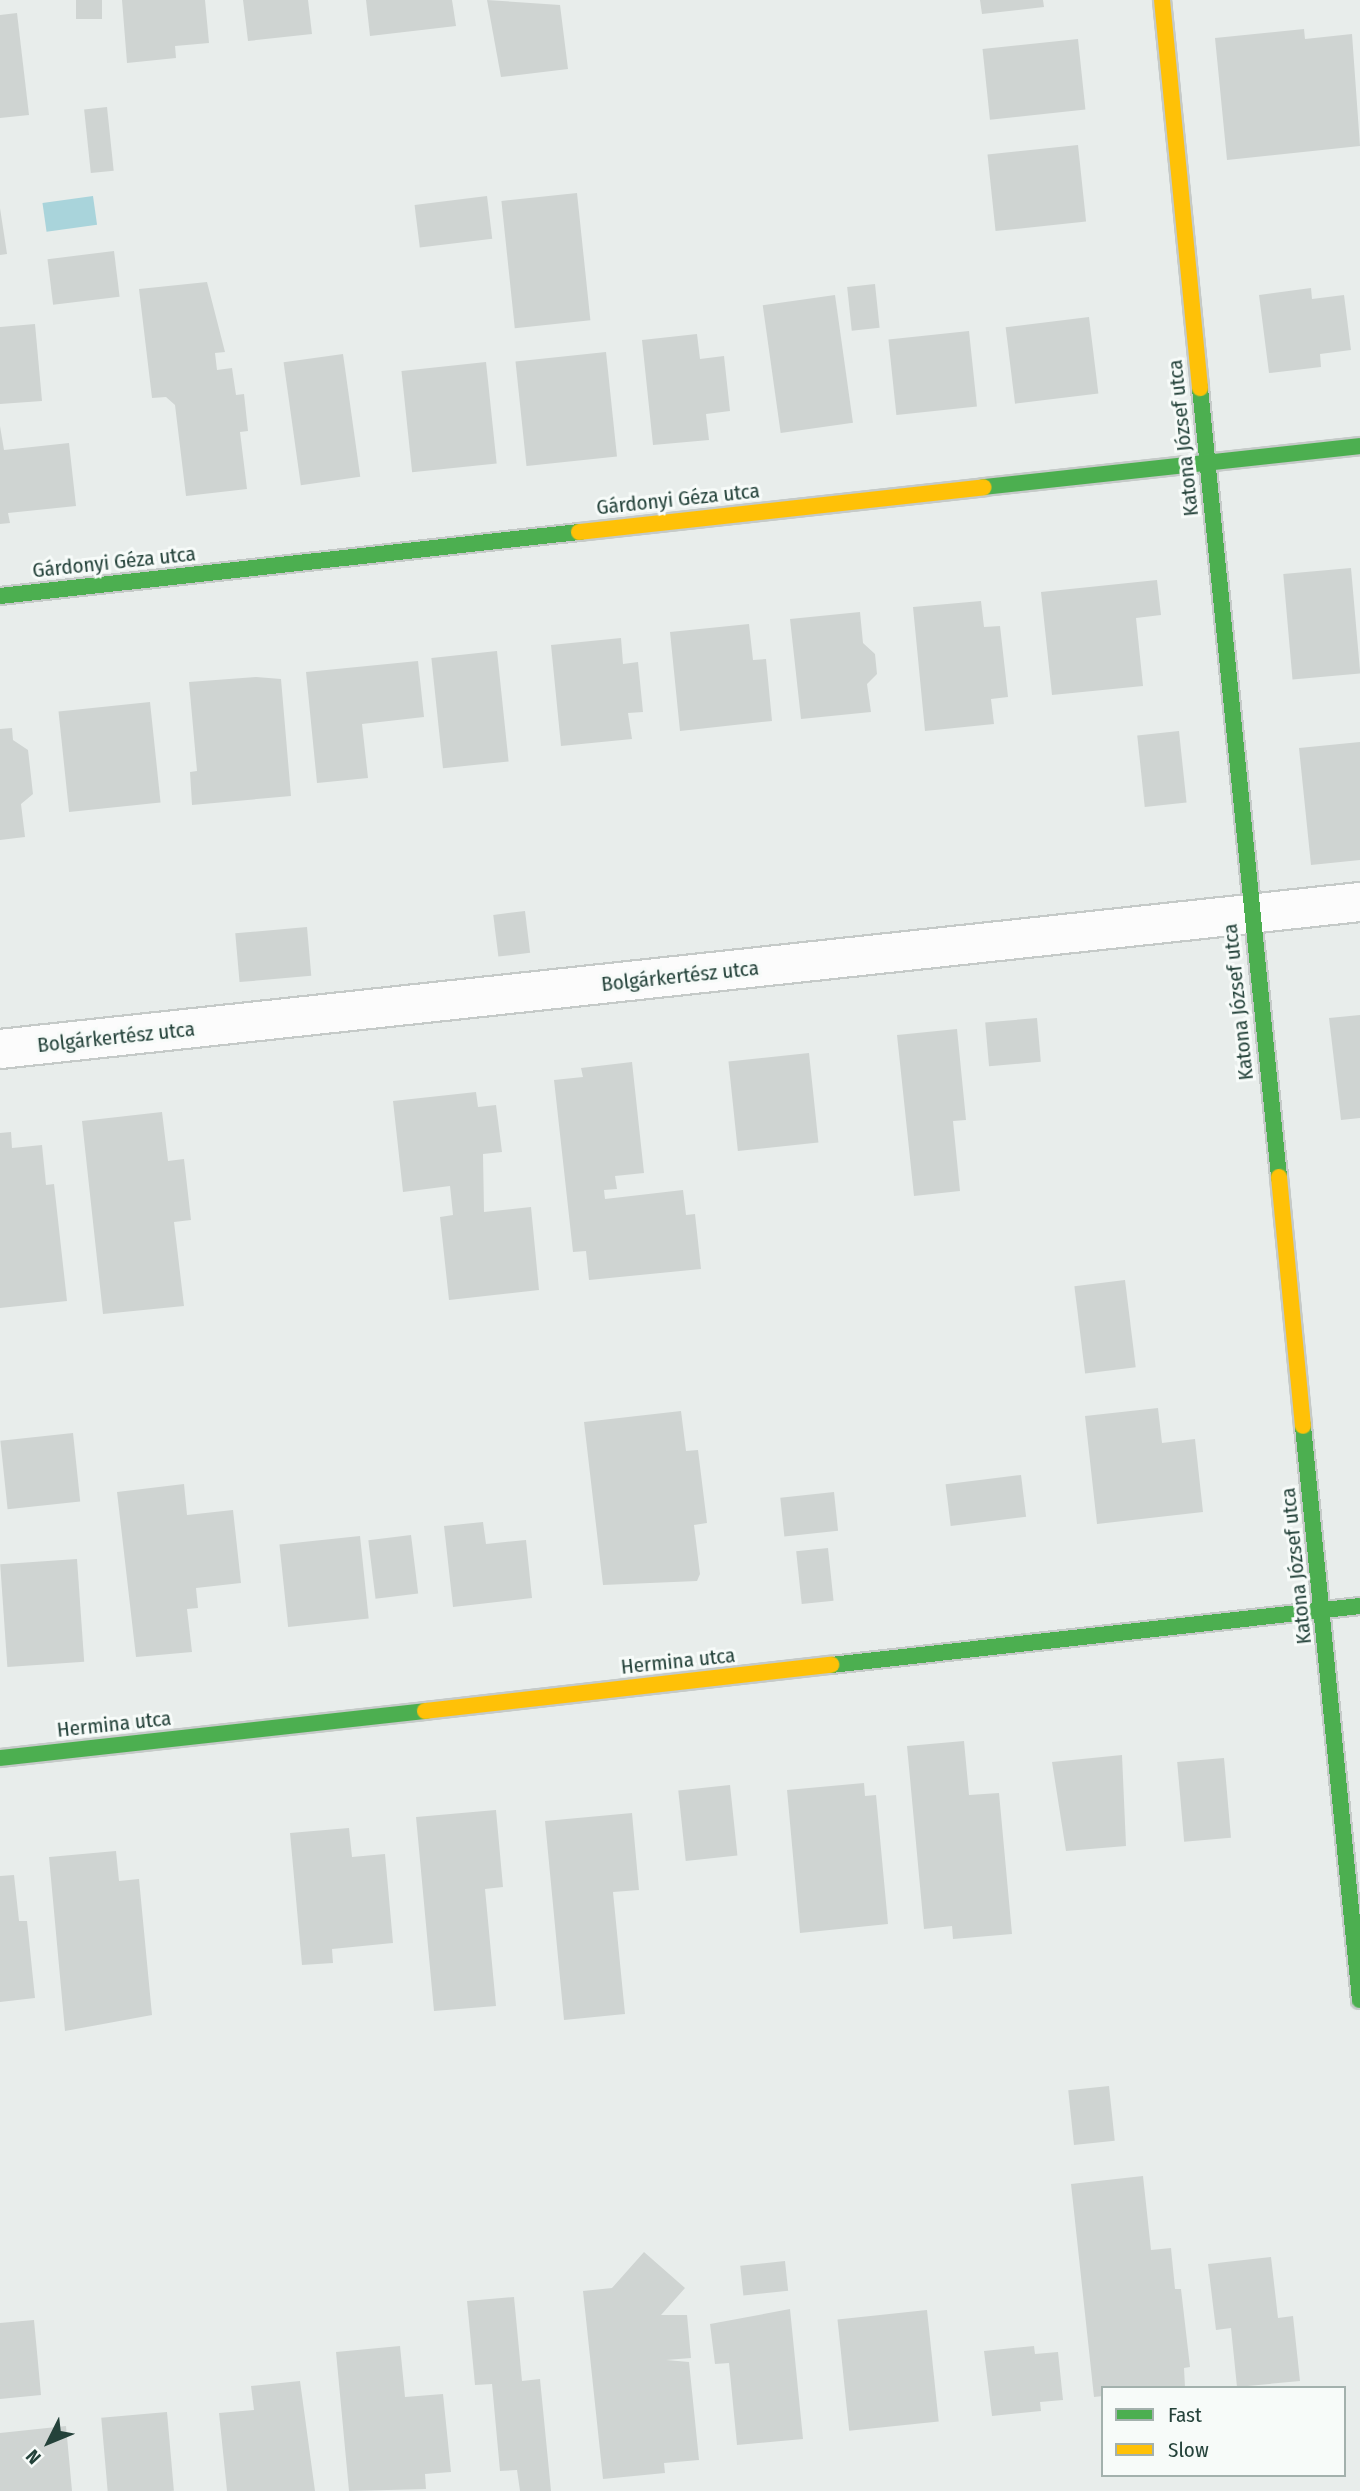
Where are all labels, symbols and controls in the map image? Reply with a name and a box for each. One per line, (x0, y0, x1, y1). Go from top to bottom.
street label: Katona József utca (1162, 358, 1204, 518)
street label: Gárdonyi Géza utca (595, 478, 761, 520)
street label: Gárdonyi Géza utca (31, 541, 197, 583)
street label: Katona József utca (1217, 922, 1259, 1082)
street label: Bolgárkertész utca (600, 955, 760, 997)
street label: Bolgárkertész utca (36, 1016, 196, 1058)
street label: Katona József utca (1275, 1486, 1317, 1646)
street label: Hermina utca (620, 1642, 736, 1680)
street label: Hermina utca (56, 1705, 172, 1743)
legend (1101, 2386, 1346, 2477)
text: Fast (1168, 2402, 1202, 2428)
north arrow (14, 2407, 84, 2477)
text: Slow (1168, 2437, 1209, 2463)
text: N (21, 2445, 46, 2469)

